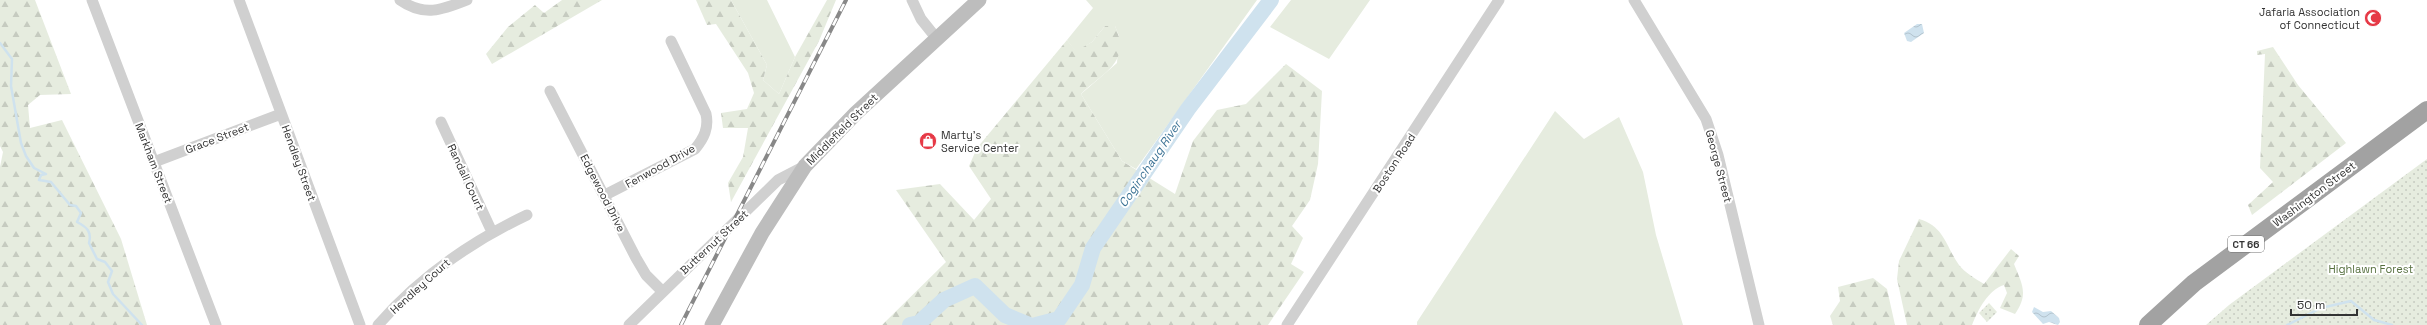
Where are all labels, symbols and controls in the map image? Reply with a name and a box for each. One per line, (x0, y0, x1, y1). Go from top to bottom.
place label: Jafaria Association of Connecticut (2259, 5, 2360, 32)
mosque icon: Jafaria Association of Connecticut (2363, 8, 2383, 28)
street label: Middlefield Street (803, 90, 881, 168)
water label: Coginchaug River (1115, 116, 1186, 210)
street label: Grace Street (183, 119, 251, 157)
street label: Markham Street (132, 121, 176, 205)
street label: Hendley Street (279, 123, 319, 203)
place label: Marty's Service Center (941, 128, 1019, 155)
street label: George Street (1703, 128, 1735, 204)
shop icon: Marty's Service Center (918, 131, 938, 151)
street label: Boston Road (1370, 131, 1418, 195)
street label: Fenwood Drive (623, 141, 697, 191)
street label: Randall Court (445, 142, 487, 212)
street label: Edgewood Drive (577, 152, 629, 234)
street label: Washington Street (2270, 158, 2358, 230)
street label: Butternut Street (677, 207, 751, 277)
road number: CT 66 (2228, 236, 2264, 252)
street label: Hendley Court (387, 255, 453, 317)
park label: Highlawn Forest (2329, 262, 2413, 276)
scale bar (2291, 291, 2357, 317)
text: 50 m (2297, 297, 2325, 313)

